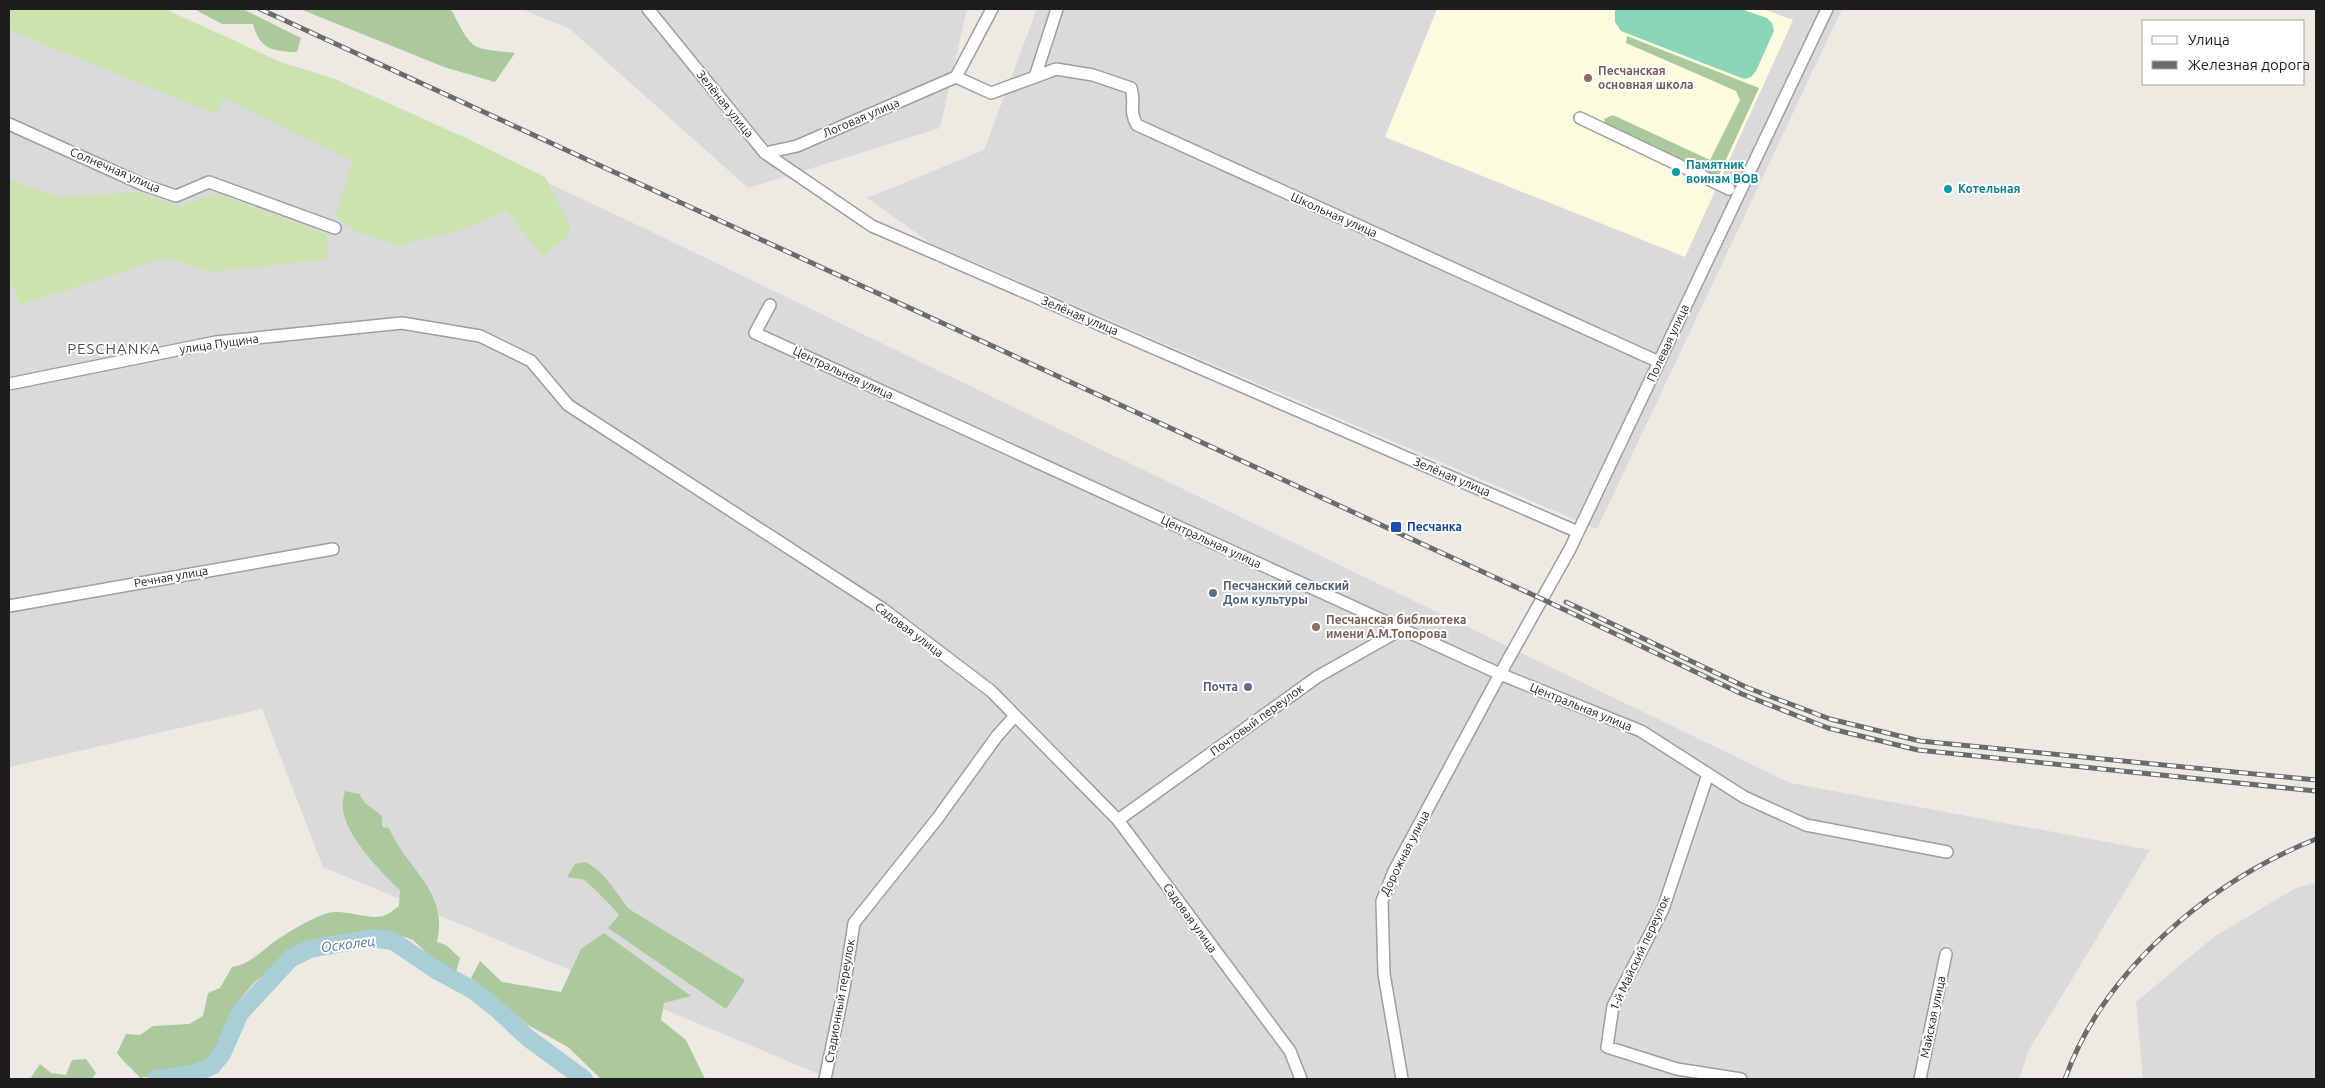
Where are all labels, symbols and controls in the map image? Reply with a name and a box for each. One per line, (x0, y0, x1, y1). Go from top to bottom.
legend (2142, 20, 2305, 85)
text: Улица (2188, 31, 2230, 48)
text: Железная дорога (2188, 56, 2310, 73)
place label: Песчанская основная школа (1598, 64, 1694, 91)
street label: Зелёная улица (694, 68, 756, 140)
marker: Песчанская основная школа (1582, 72, 1594, 84)
street label: Логовая улица (821, 96, 901, 140)
street label: Солнечная улица (68, 145, 162, 194)
place label: Памятник воинам ВОВ (1686, 158, 1759, 185)
marker: Памятник воинам ВОВ (1670, 166, 1682, 178)
place label: Котельная (1958, 182, 2020, 195)
marker: Котельная (1942, 183, 1954, 195)
street label: Школьная улица (1289, 190, 1379, 239)
street label: Зелёная улица (1040, 293, 1121, 338)
street label: Полевая улица (1644, 302, 1691, 384)
street label: улица Пущина (179, 332, 259, 355)
district label: PESCHANKA (67, 340, 161, 357)
street label: Центральная улица (791, 344, 895, 401)
street label: Зелёная улица (1412, 454, 1493, 499)
street label: Центральная улица (1159, 513, 1263, 570)
marker: Песчанка (1389, 520, 1403, 534)
place label: Песчанка (1407, 520, 1462, 533)
street label: Речная улица (133, 564, 209, 589)
place label: Песчанский сельский Дом культуры (1223, 579, 1349, 606)
marker: Песчанский сельский Дом культуры (1207, 587, 1219, 599)
street label: Садовая улица (872, 600, 946, 660)
place label: Песчанская библиотека имени А.М.Топорова (1326, 613, 1466, 640)
marker: Песчанская библиотека имени А.М.Топорова (1310, 621, 1322, 633)
place label: Почта (1203, 680, 1238, 693)
street label: Центральная улица (1528, 680, 1634, 733)
street label: Почтовый переулок (1207, 681, 1306, 758)
marker: Почта (1242, 681, 1254, 693)
street label: Дорожная улица (1378, 808, 1432, 897)
street label: Садовая улица (1161, 881, 1220, 955)
street label: 1-й Майский переулок (1607, 893, 1672, 1012)
water label: Осколец (320, 933, 376, 955)
street label: Стадионный переулок (822, 938, 857, 1064)
street label: Майская улица (1917, 975, 1948, 1059)

